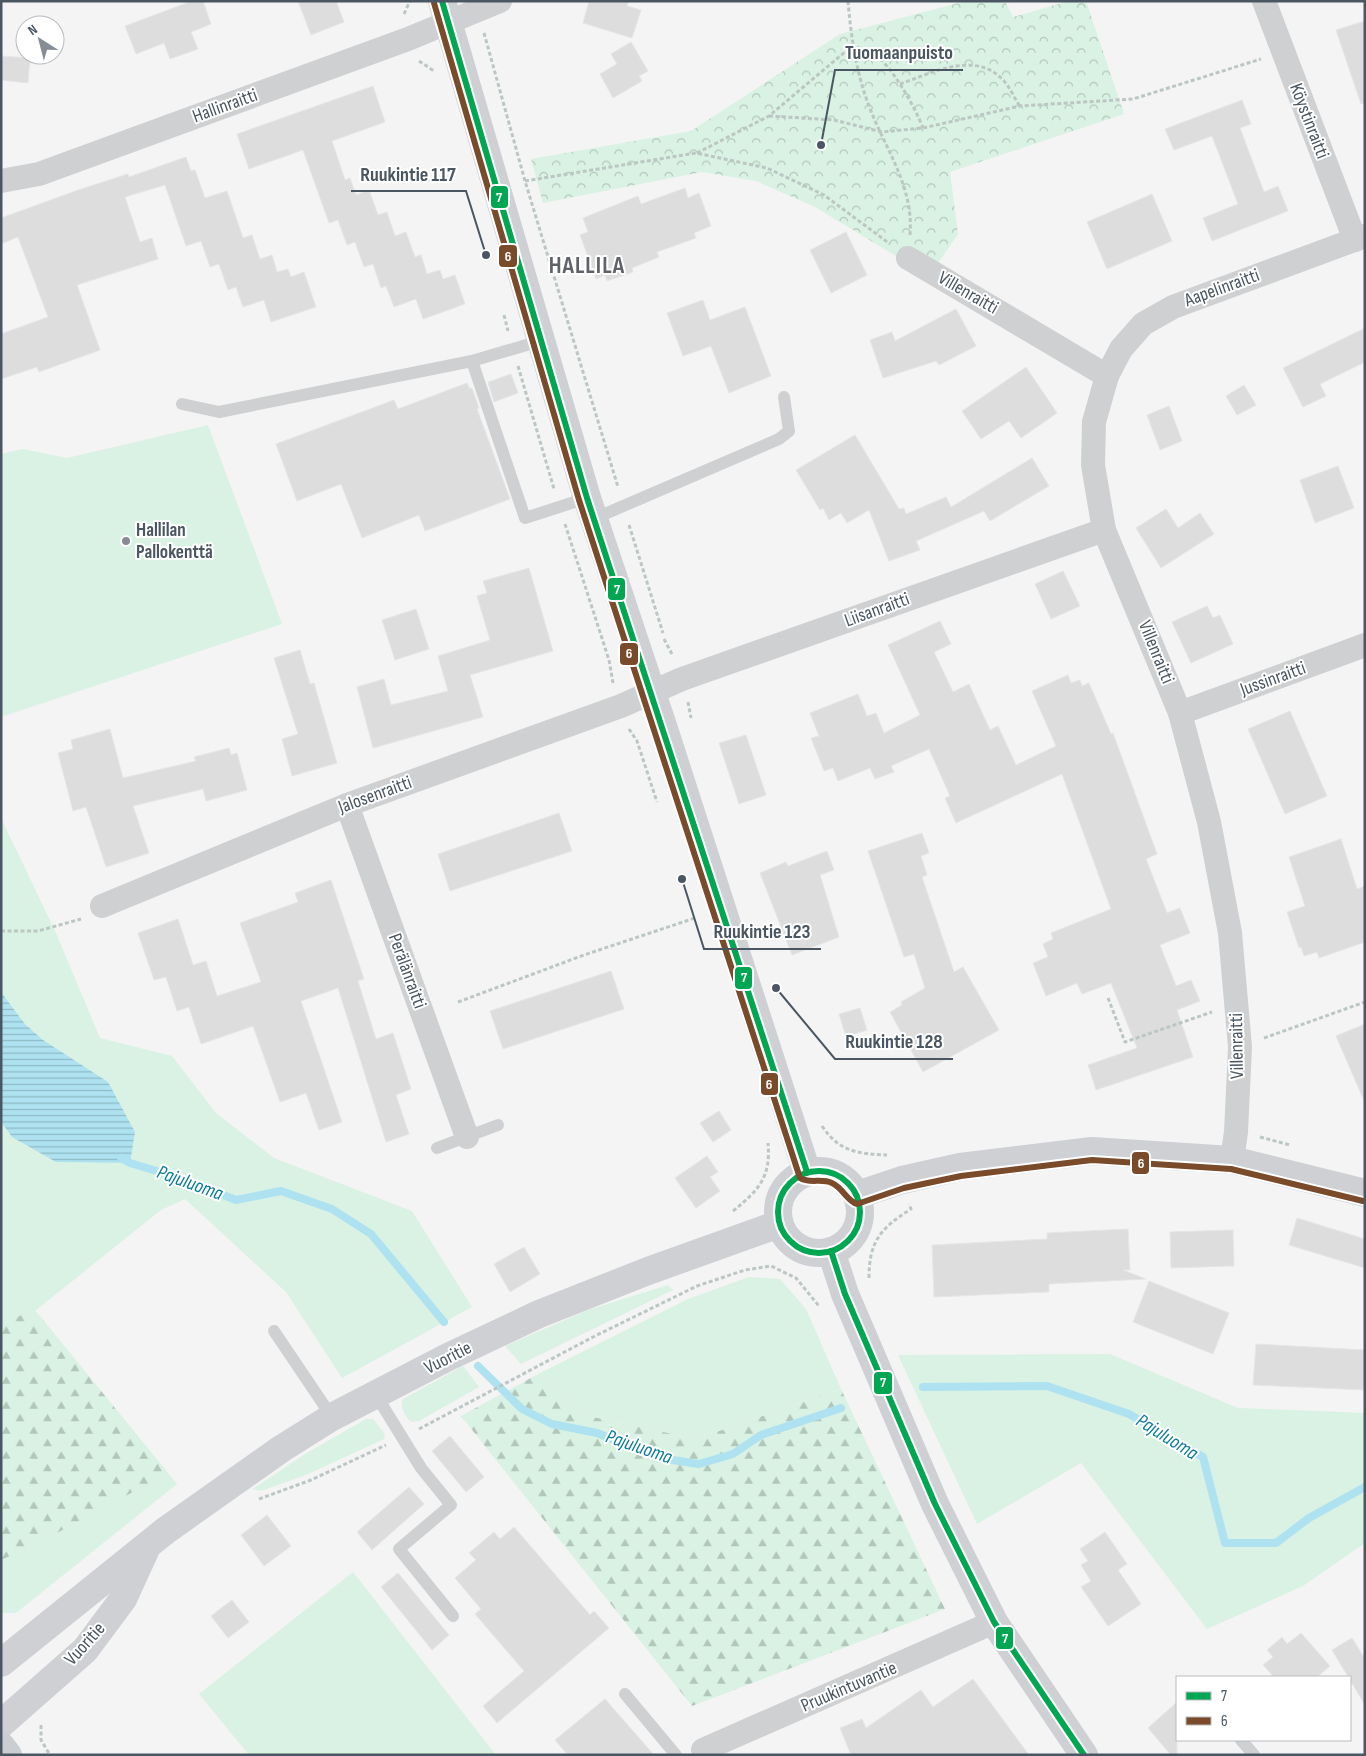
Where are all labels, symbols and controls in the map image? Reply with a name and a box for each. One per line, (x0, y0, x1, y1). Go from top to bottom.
north arrow (15, 15, 65, 65)
text: N (25, 21, 41, 39)
callout: Tuomaanpuisto (835, 35, 963, 70)
text: Tuomaanpuisto (845, 41, 953, 65)
street label: Köystinraitti (1284, 80, 1334, 162)
street label: Hallinraitti (189, 84, 261, 128)
callout: Ruukintie 117 (351, 156, 466, 191)
text: Ruukintie 117 (360, 163, 456, 187)
line badge: 7 (490, 185, 509, 209)
text: 7 (496, 189, 503, 206)
line badge: 6 (498, 244, 518, 268)
text: 6 (505, 248, 512, 265)
district label: HALLILA (549, 251, 625, 280)
street label: Aapelinraitti (1181, 264, 1263, 312)
street label: Villenraitti (934, 267, 1002, 319)
place label: Hallilan Pallokenttä (136, 519, 213, 564)
marker: Hallilan Pallokenttä (120, 535, 132, 547)
line badge: 7 (607, 577, 626, 601)
text: 7 (614, 581, 621, 598)
street label: Liisanraitti (841, 588, 913, 632)
street label: Villenraitti (1133, 617, 1179, 687)
line badge: 6 (619, 642, 639, 666)
text: 6 (626, 645, 633, 662)
street label: Jussinraitti (1236, 657, 1309, 702)
street label: Jalosenraitti (334, 771, 415, 819)
callout: Ruukintie 123 (704, 914, 821, 949)
text: Ruukintie 123 (714, 920, 810, 944)
street label: Perälänraitti (383, 930, 431, 1012)
line badge: 7 (734, 966, 753, 990)
text: 7 (741, 969, 748, 986)
street label: Villenraitti (1225, 1013, 1249, 1079)
callout: Ruukintie 128 (835, 1024, 953, 1059)
text: Ruukintie 128 (845, 1030, 943, 1054)
line badge: 6 (760, 1072, 779, 1096)
text: 6 (766, 1076, 773, 1093)
line badge: 6 (1131, 1151, 1150, 1175)
text: 6 (1138, 1155, 1145, 1172)
water label: Pajuluoma (154, 1160, 226, 1206)
street label: Vuoritie (420, 1336, 476, 1380)
line badge: 7 (873, 1371, 893, 1395)
text: 7 (880, 1374, 887, 1391)
water label: Pajuluoma (1132, 1409, 1202, 1465)
water label: Pajuluoma (603, 1424, 675, 1470)
street label: Vuoritie (60, 1618, 110, 1670)
line badge: 7 (995, 1626, 1014, 1650)
text: 7 (1002, 1630, 1009, 1647)
street label: Pruukintuvantie (798, 1657, 900, 1717)
legend (1176, 1676, 1351, 1741)
text: 7 (1221, 1687, 1227, 1706)
text: 6 (1221, 1712, 1228, 1731)

